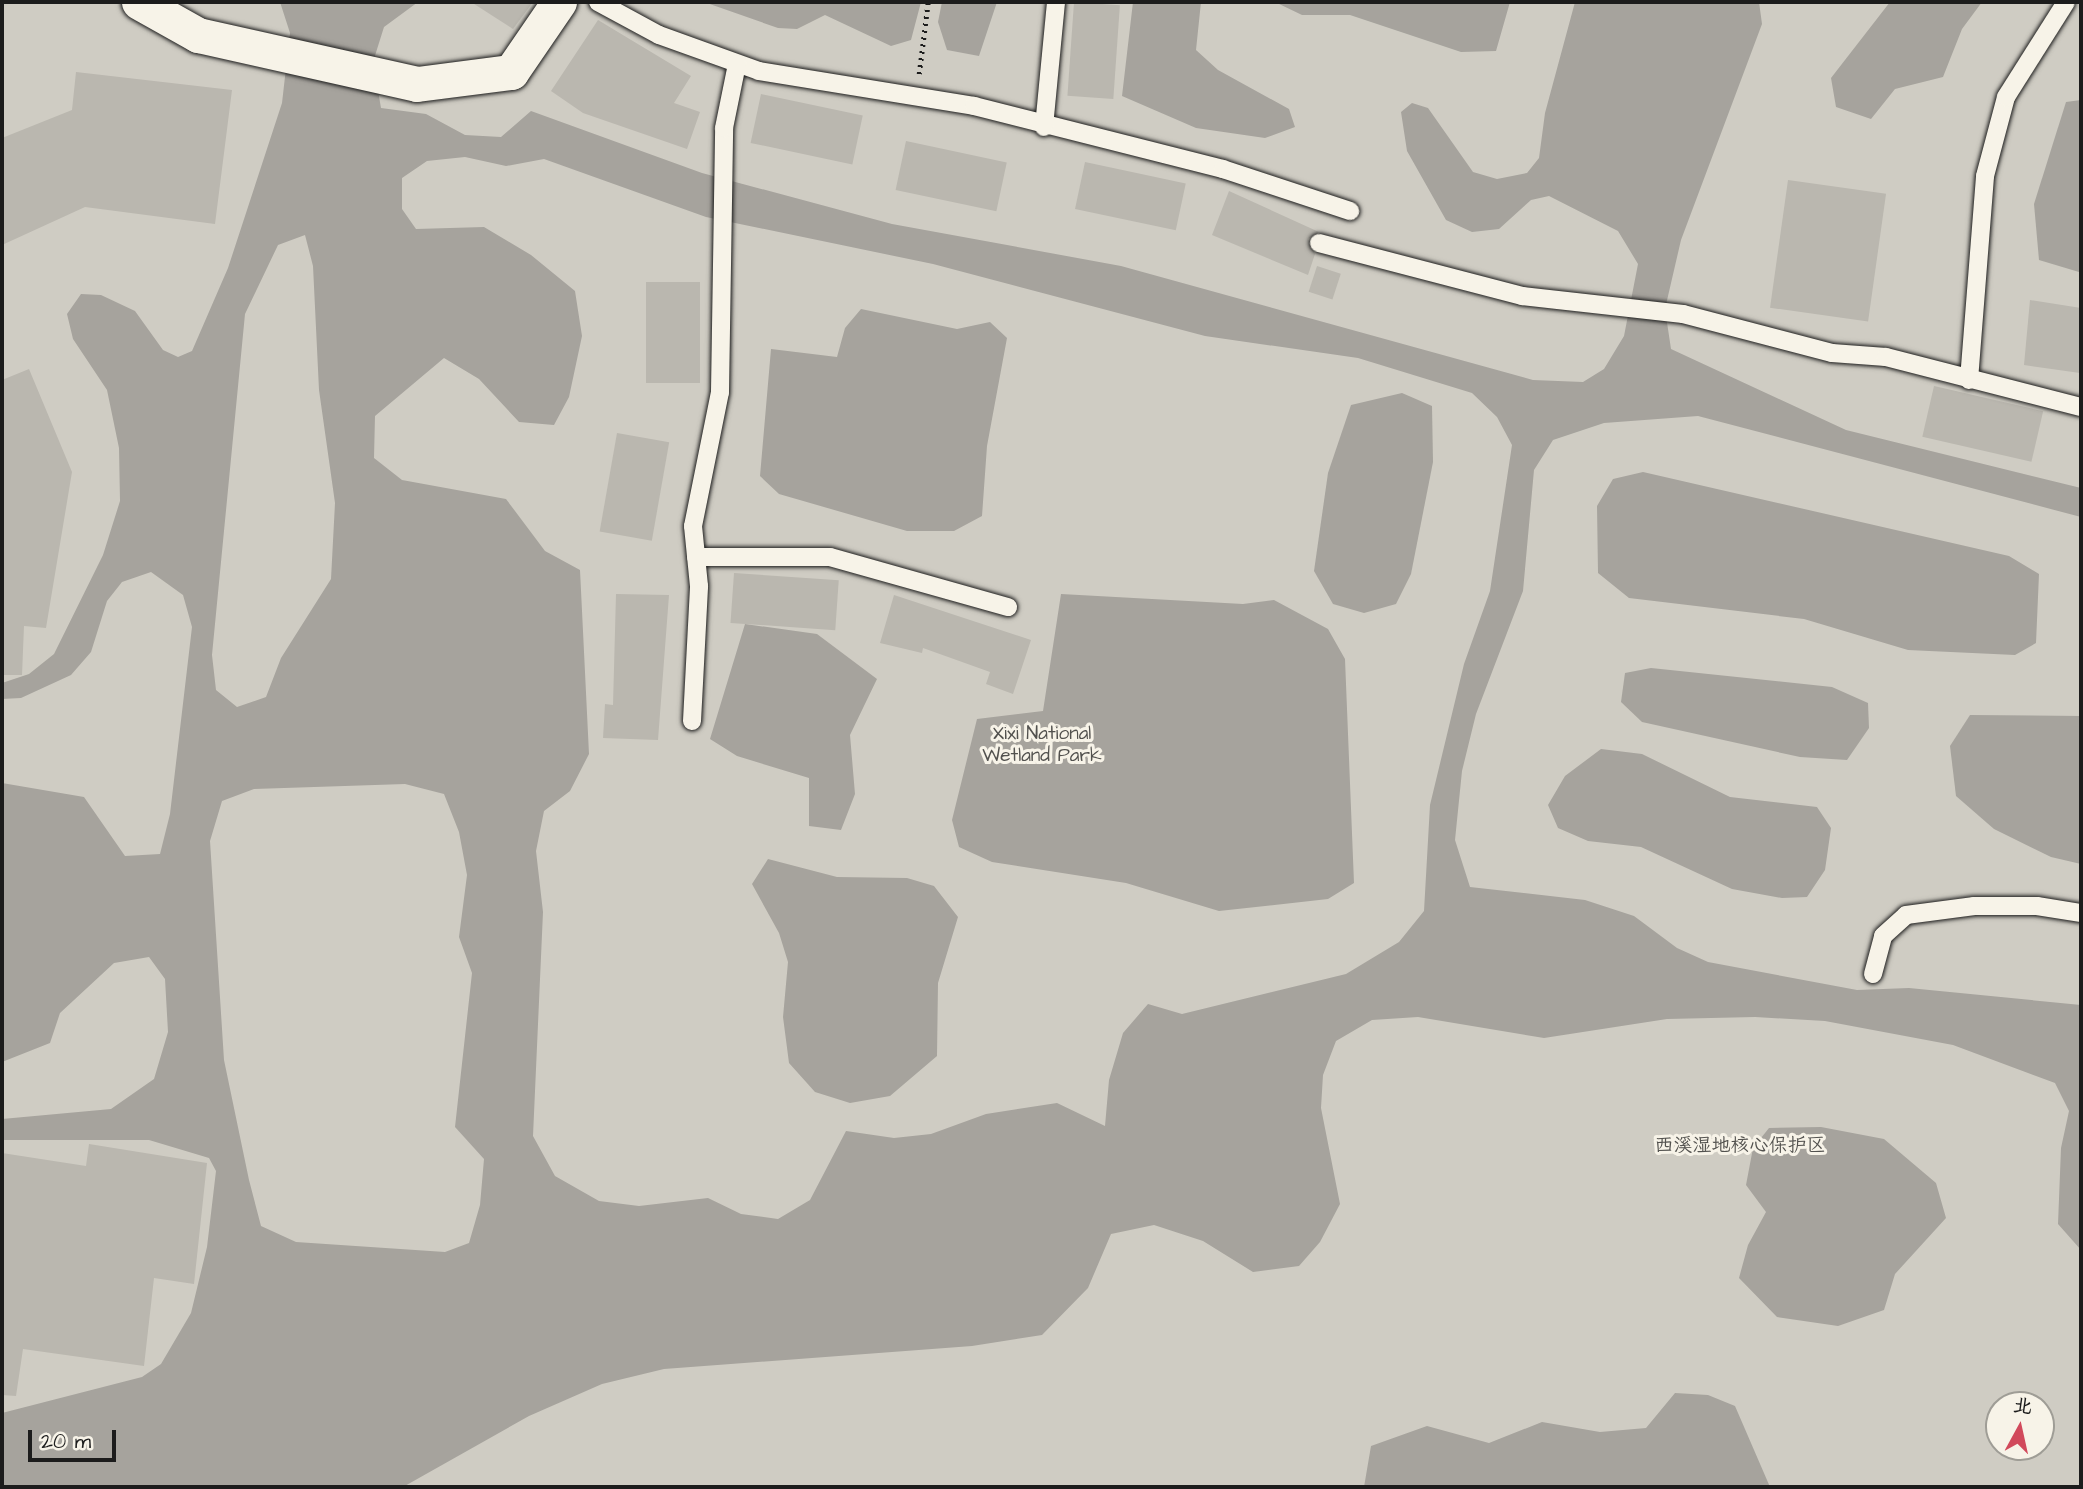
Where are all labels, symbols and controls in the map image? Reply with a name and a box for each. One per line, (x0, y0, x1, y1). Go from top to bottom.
park label: Xixi National Wetland Park (982, 723, 1102, 767)
park label: 西溪湿地核心保护区 (1655, 1135, 1825, 1157)
north arrow (1985, 1391, 2055, 1461)
text: 北 (2011, 1392, 2034, 1421)
scale bar (32, 1416, 119, 1460)
text: 20 m (41, 1427, 91, 1456)

